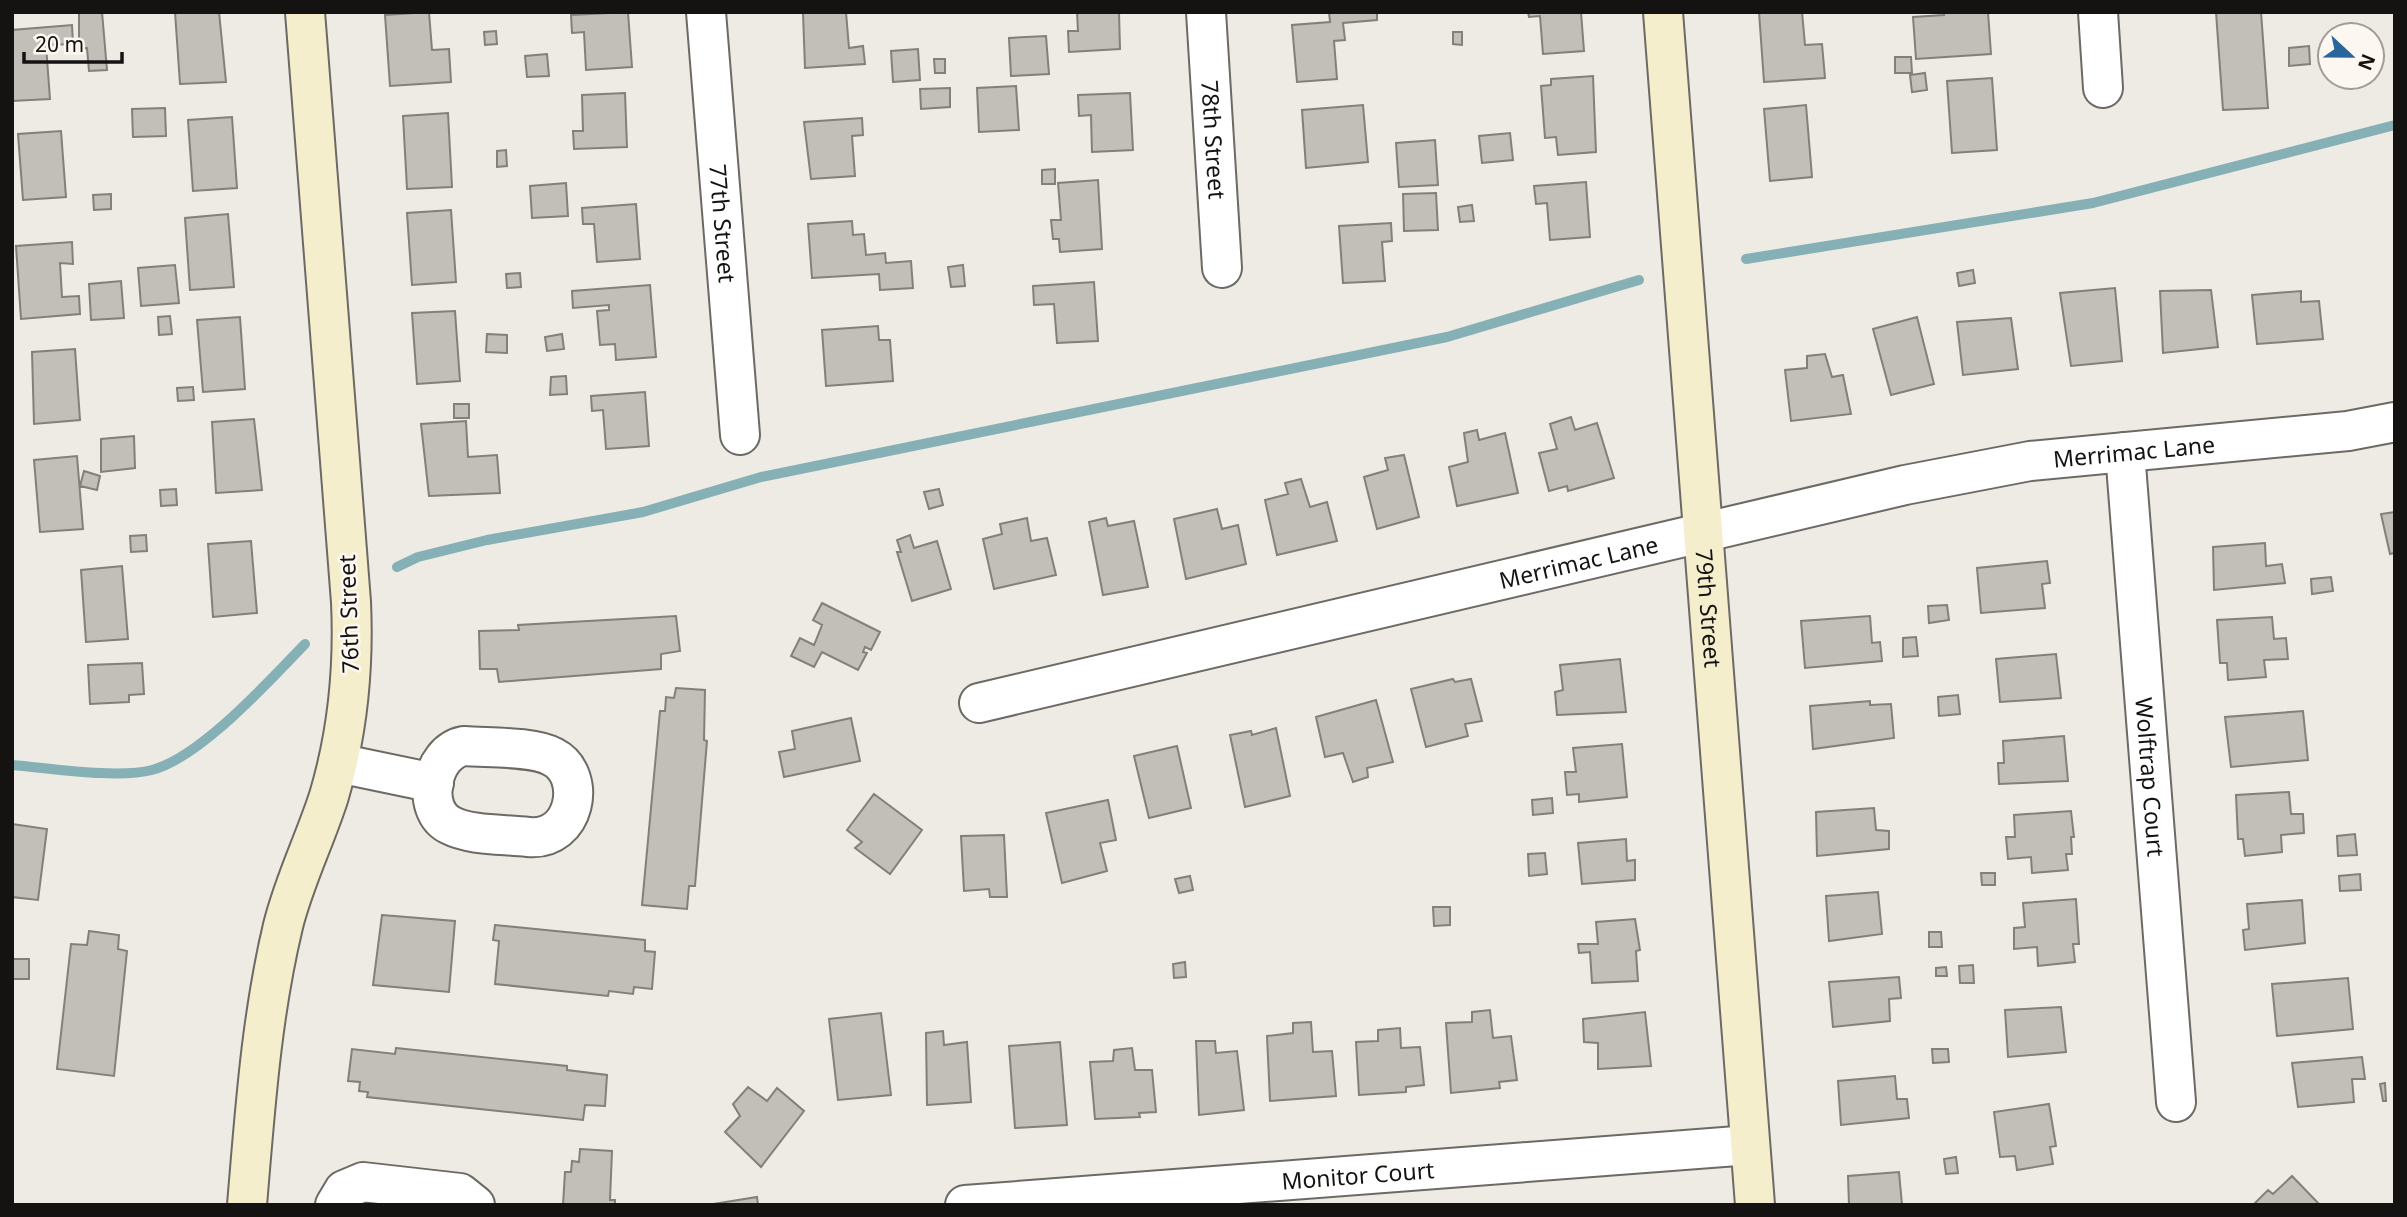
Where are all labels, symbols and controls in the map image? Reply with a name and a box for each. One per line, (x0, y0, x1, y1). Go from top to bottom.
scale bar (24, 21, 122, 65)
north arrow (2316, 21, 2386, 91)
text: 20 m (35, 30, 84, 58)
text: N (2352, 50, 2382, 74)
street label: 78th Street (1194, 79, 1234, 200)
street label: 77th Street (702, 163, 744, 284)
street label: Merrimac Lane (2052, 428, 2216, 475)
street label: Merrimac Lane (1496, 528, 1661, 596)
street label: 79th Street (1688, 548, 1730, 669)
street label: 76th Street (330, 554, 366, 674)
street label: Wolftrap Court (2128, 696, 2173, 858)
street label: Monitor Court (1280, 1153, 1435, 1197)

